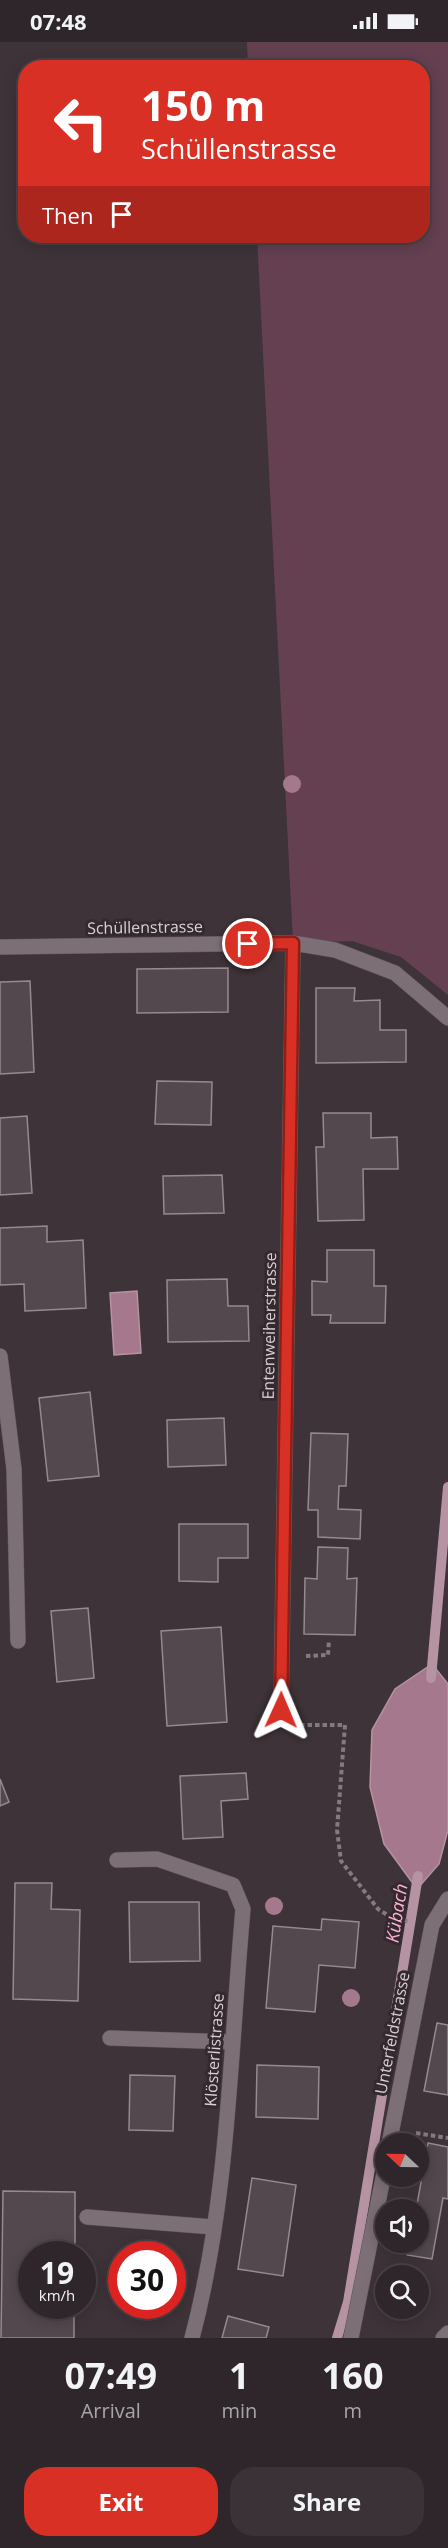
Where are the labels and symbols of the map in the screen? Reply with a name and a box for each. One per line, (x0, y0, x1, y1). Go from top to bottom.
street label: Schüllenstrasse (87, 915, 203, 939)
pin (222, 918, 273, 969)
street label: Entenweiherstrasse (257, 1252, 281, 1400)
position arrow (249, 1678, 313, 1742)
water label: Kübach (379, 1882, 413, 1944)
street label: Unterfeldstrasse (369, 1970, 415, 2096)
street label: Klösterlistrasse (199, 1993, 229, 2107)
north arrow (375, 2133, 429, 2187)
speed limit sign: 30 (108, 2241, 186, 2319)

